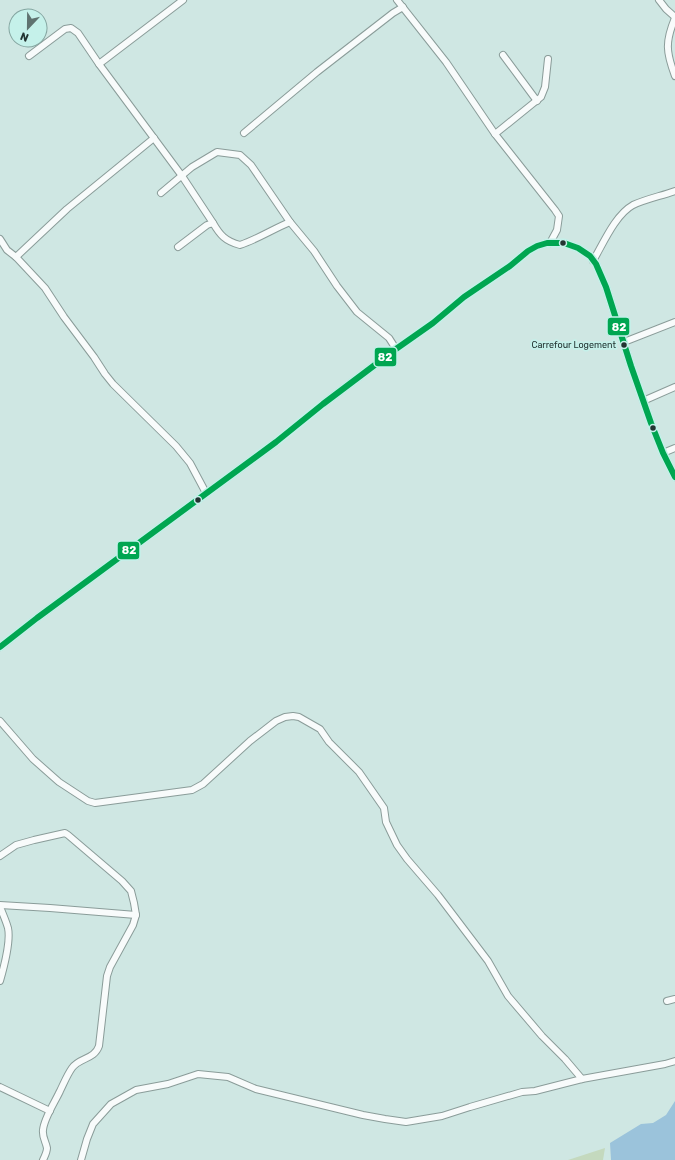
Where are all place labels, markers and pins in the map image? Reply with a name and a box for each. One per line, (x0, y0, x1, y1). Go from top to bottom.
unlabelled marker (558, 238, 568, 248)
place label: Carrefour Logement (531, 340, 616, 350)
marker: Carrefour Logement (619, 340, 629, 350)
unlabelled marker (648, 423, 658, 433)
unlabelled marker (193, 495, 203, 505)

